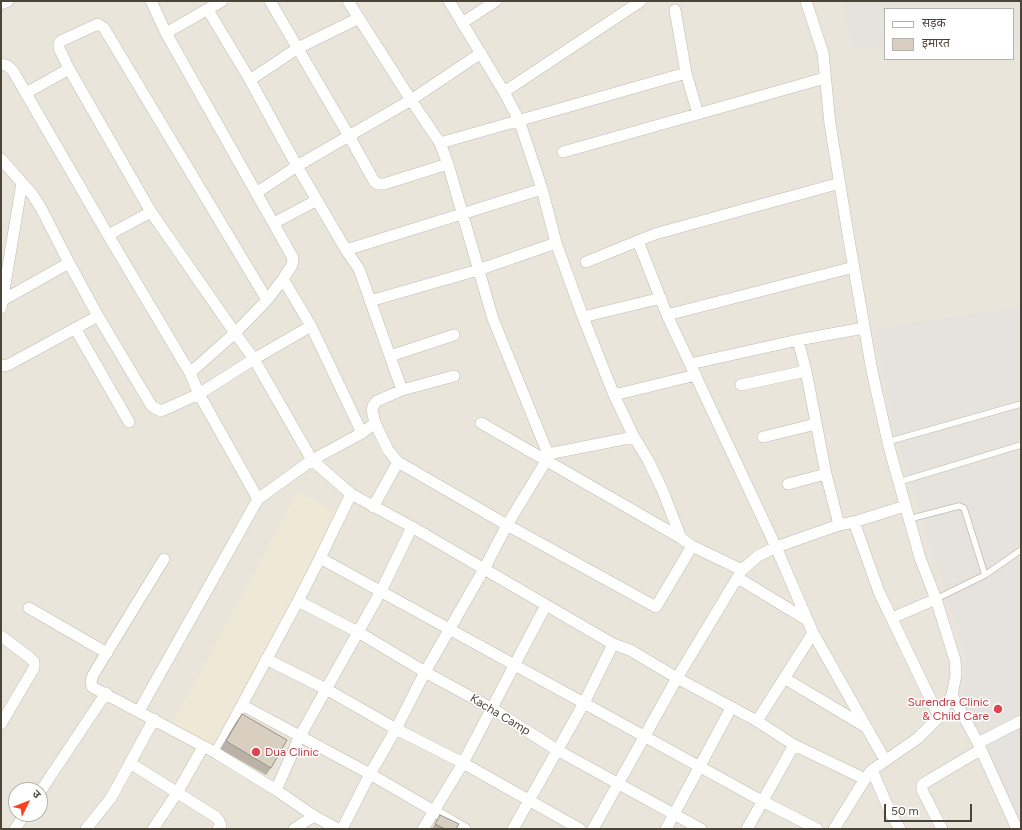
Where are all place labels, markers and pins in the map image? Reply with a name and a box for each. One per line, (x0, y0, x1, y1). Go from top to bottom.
place label: Surendra Clinic & Child Care (907, 695, 989, 723)
marker: Surendra Clinic & Child Care (992, 703, 1004, 715)
place label: Dua Clinic (265, 745, 319, 759)
marker: Dua Clinic (250, 746, 262, 758)

